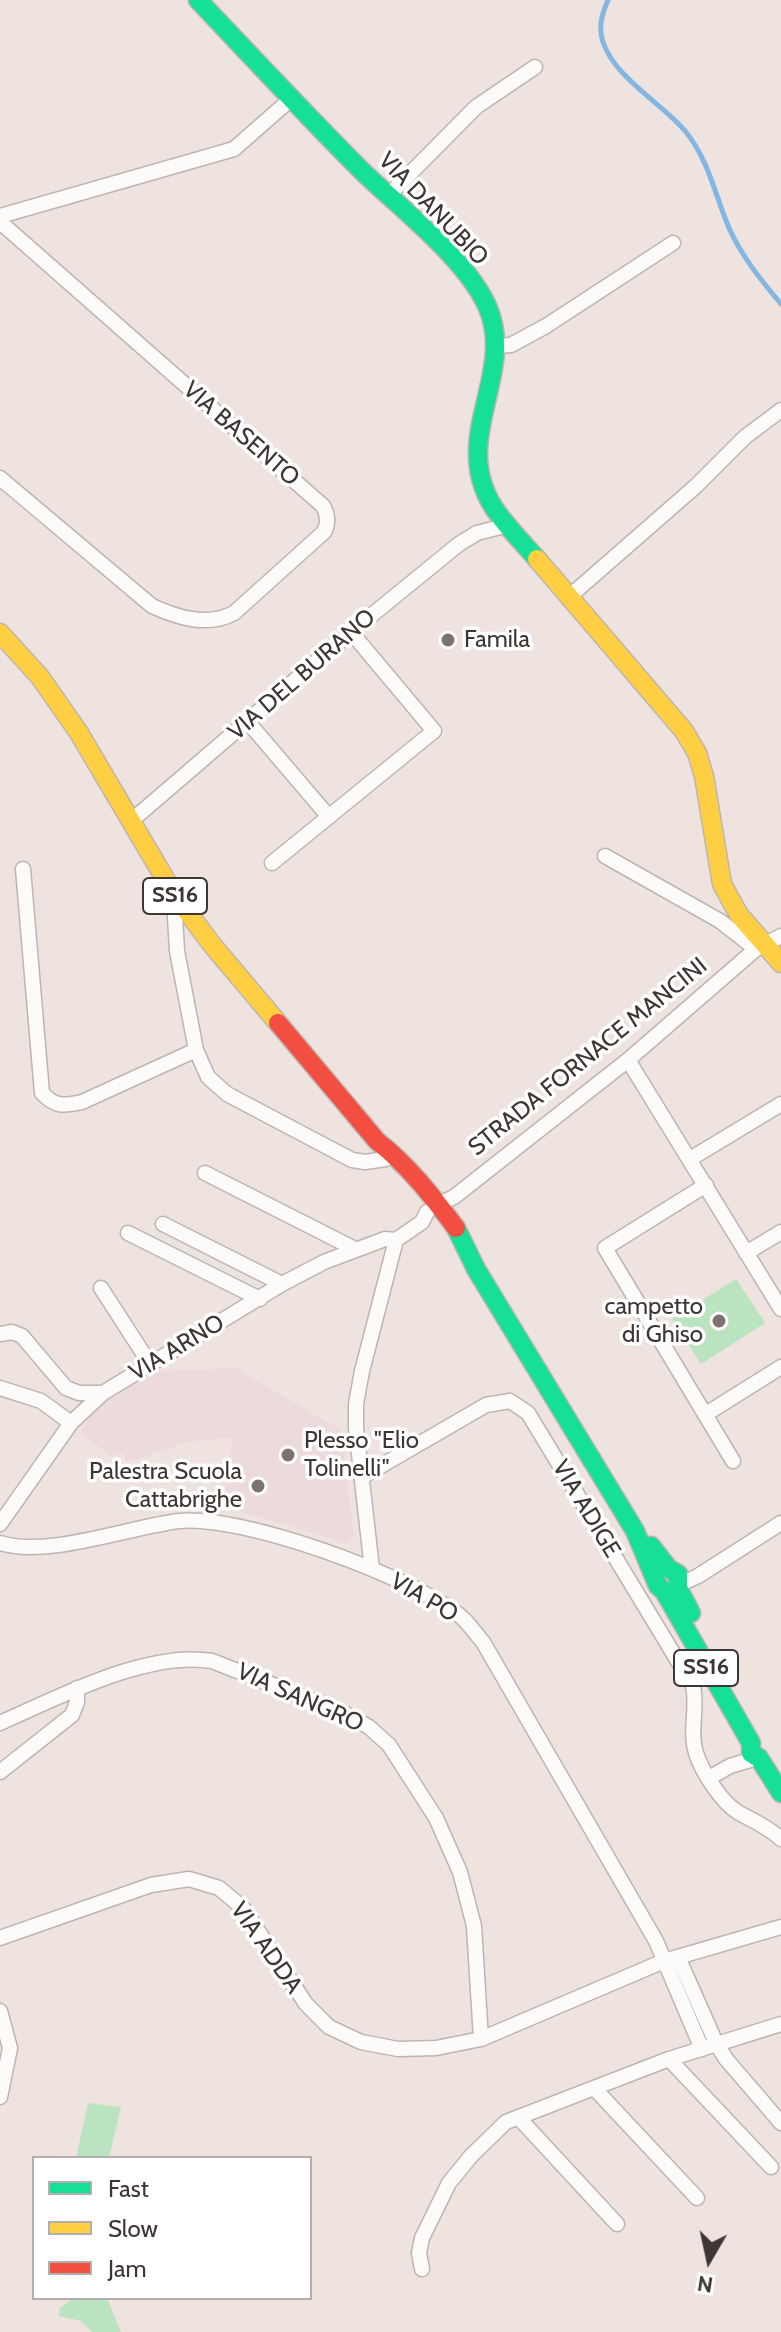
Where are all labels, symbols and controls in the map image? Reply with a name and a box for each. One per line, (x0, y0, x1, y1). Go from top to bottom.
street label: VIA DANUBIO (372, 146, 494, 272)
street label: VIA BASENTO (177, 376, 305, 492)
street label: VIA DEL BURANO (223, 603, 381, 747)
place label: Famila (464, 626, 530, 654)
marker: Famila (439, 631, 457, 649)
road number: SS16 (143, 878, 207, 914)
street label: STRADA FORNACE MANCINI (463, 952, 713, 1162)
place label: campetto di Ghiso (605, 1293, 703, 1349)
street label: VIA ARNO (124, 1308, 230, 1388)
marker: campetto di Ghiso (710, 1312, 728, 1330)
place label: Plesso "Elio Tolinelli" (304, 1427, 419, 1483)
marker: Plesso "Elio Tolinelli" (279, 1446, 297, 1464)
street label: VIA ADIGE (546, 1455, 626, 1563)
place label: Palestra Scuola Cattabrighe (89, 1458, 242, 1514)
marker: Palestra Scuola Cattabrighe (249, 1477, 267, 1495)
street label: VIA PO (385, 1567, 463, 1629)
road number: SS16 (674, 1650, 738, 1686)
street label: VIA SANGRO (232, 1657, 368, 1739)
street label: VIA ADDA (224, 1897, 308, 1999)
legend (32, 2156, 312, 2300)
text: Fast (108, 2174, 149, 2203)
text: Slow (108, 2214, 158, 2243)
north arrow (669, 2220, 749, 2300)
text: Jam (108, 2254, 146, 2283)
text: N (695, 2270, 715, 2299)

